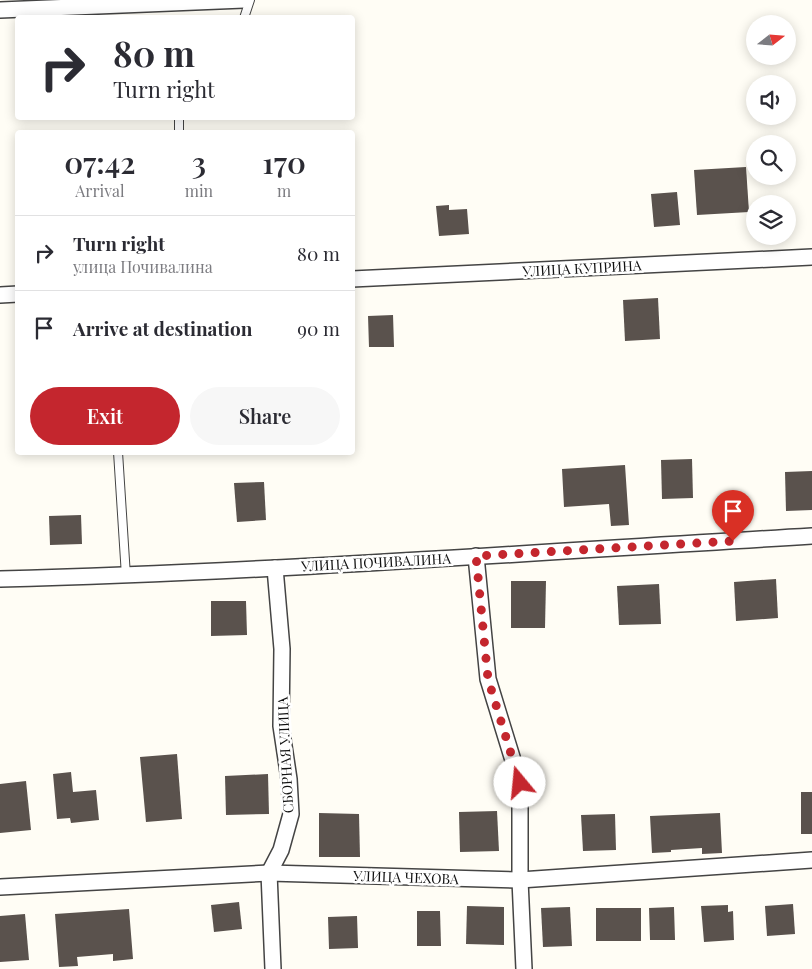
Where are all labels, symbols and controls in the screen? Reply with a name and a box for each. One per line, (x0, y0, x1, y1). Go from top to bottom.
north arrow (746, 15, 796, 65)
map controls (746, 15, 796, 245)
text: 80 m (113, 29, 195, 76)
icon: right (30, 35, 95, 100)
text: Turn right (113, 74, 215, 104)
button: sound (746, 75, 796, 125)
button: search (746, 135, 796, 185)
text: 07:42 (64, 142, 135, 182)
text: 3 (192, 142, 206, 182)
text: 170 (262, 142, 306, 182)
text: Arrival (75, 180, 124, 201)
text: min (185, 180, 213, 201)
text: m (277, 180, 291, 201)
button: layers (746, 195, 796, 245)
text: Turn right (73, 230, 165, 256)
icon: right (30, 239, 58, 267)
text: 80 m (297, 240, 340, 266)
street label: УЛИЦА КУПРИНА (521, 255, 642, 281)
text: улица Почивалина (73, 256, 213, 277)
icon: arrive (30, 314, 58, 342)
text: Arrive at destination (73, 315, 253, 341)
text: 90 m (297, 315, 340, 341)
button: Exit (30, 387, 180, 445)
button: Share (190, 387, 340, 445)
pin (712, 490, 754, 541)
icon: arrive (719, 497, 747, 525)
street label: УЛИЦА ПОЧИВАЛИНА (300, 549, 452, 575)
street label: СБОРНАЯ УЛИЦА (272, 696, 298, 814)
position arrow (493, 756, 545, 808)
street label: УЛИЦА ЧЕХОВА (352, 866, 459, 888)

